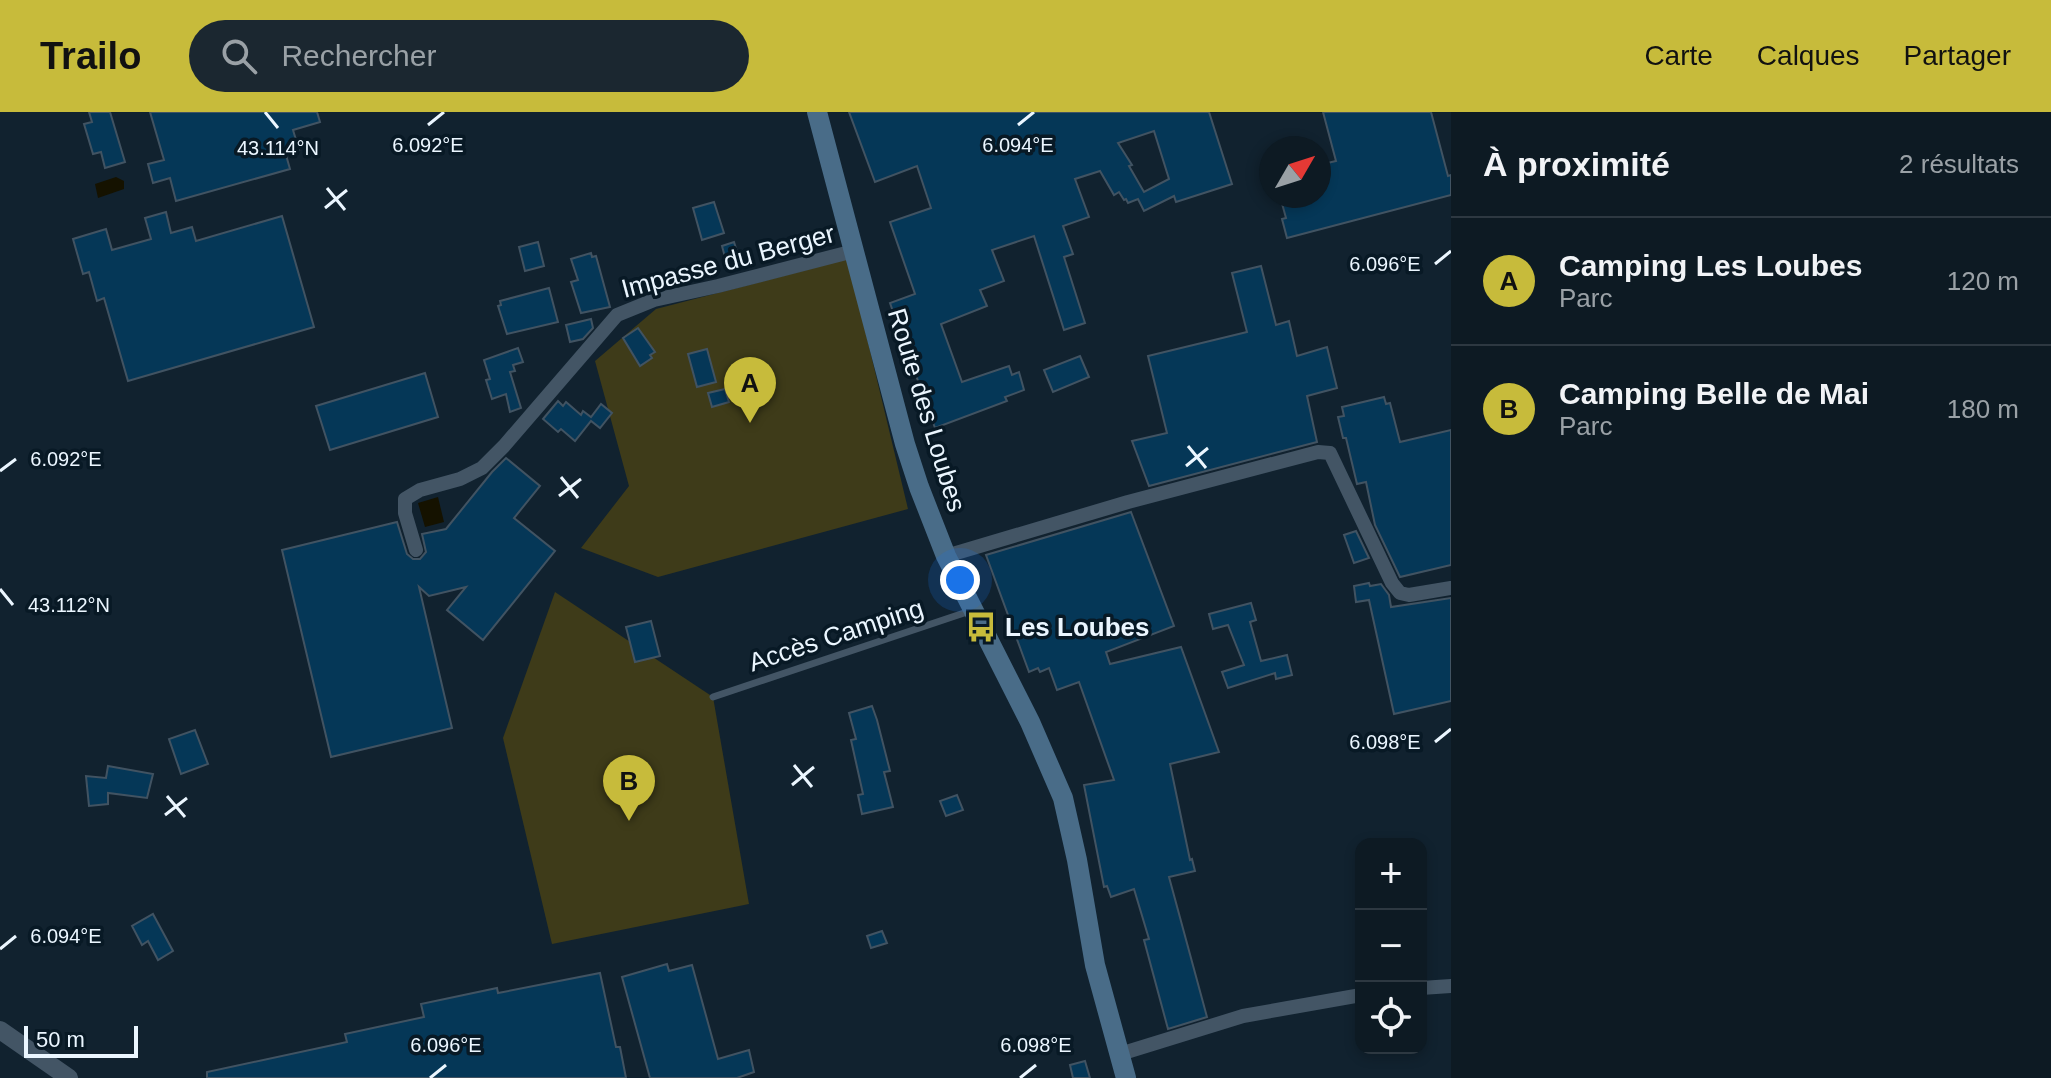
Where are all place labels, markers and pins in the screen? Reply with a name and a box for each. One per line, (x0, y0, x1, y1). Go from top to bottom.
pin: A (724, 357, 776, 423)
bus stop icon: Les Loubes (964, 610, 998, 644)
place label: Les Loubes (1005, 612, 1149, 642)
pin: B (603, 755, 655, 821)

